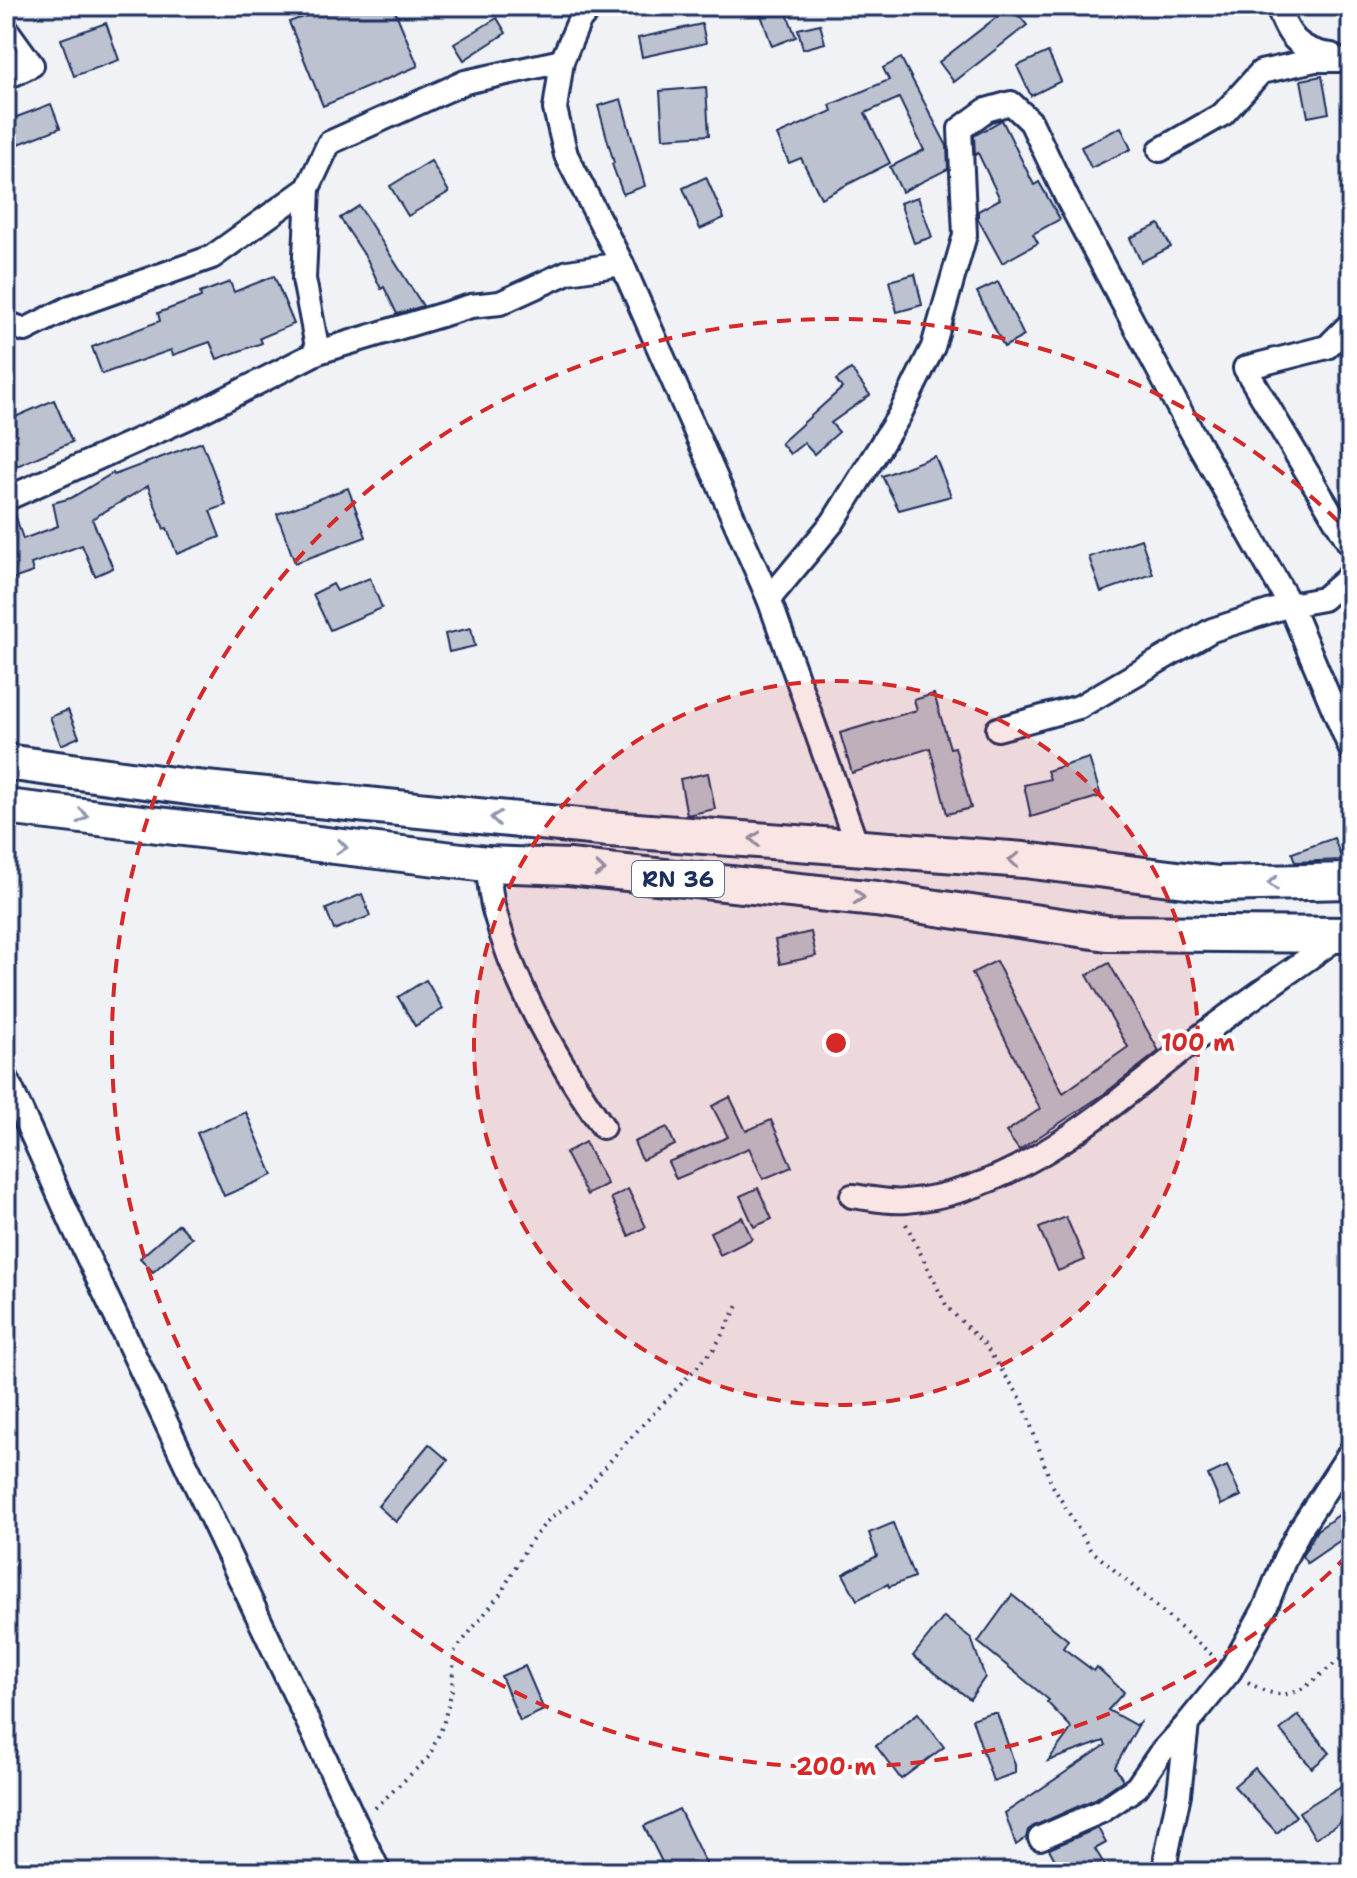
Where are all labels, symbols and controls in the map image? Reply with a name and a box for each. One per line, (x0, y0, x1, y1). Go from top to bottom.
one-way arrow (77, 808, 90, 825)
one-way arrow (489, 809, 502, 826)
one-way arrow (748, 831, 761, 848)
one-way arrow (336, 838, 349, 855)
one-way arrow (1007, 851, 1020, 868)
road number: RN 36 (632, 861, 724, 897)
one-way arrow (594, 862, 607, 879)
one-way arrow (1266, 874, 1279, 891)
one-way arrow (853, 889, 866, 906)
text: 100 m (1161, 1027, 1235, 1059)
centre of rings (822, 1029, 850, 1057)
text: 200 m (796, 1751, 876, 1783)

